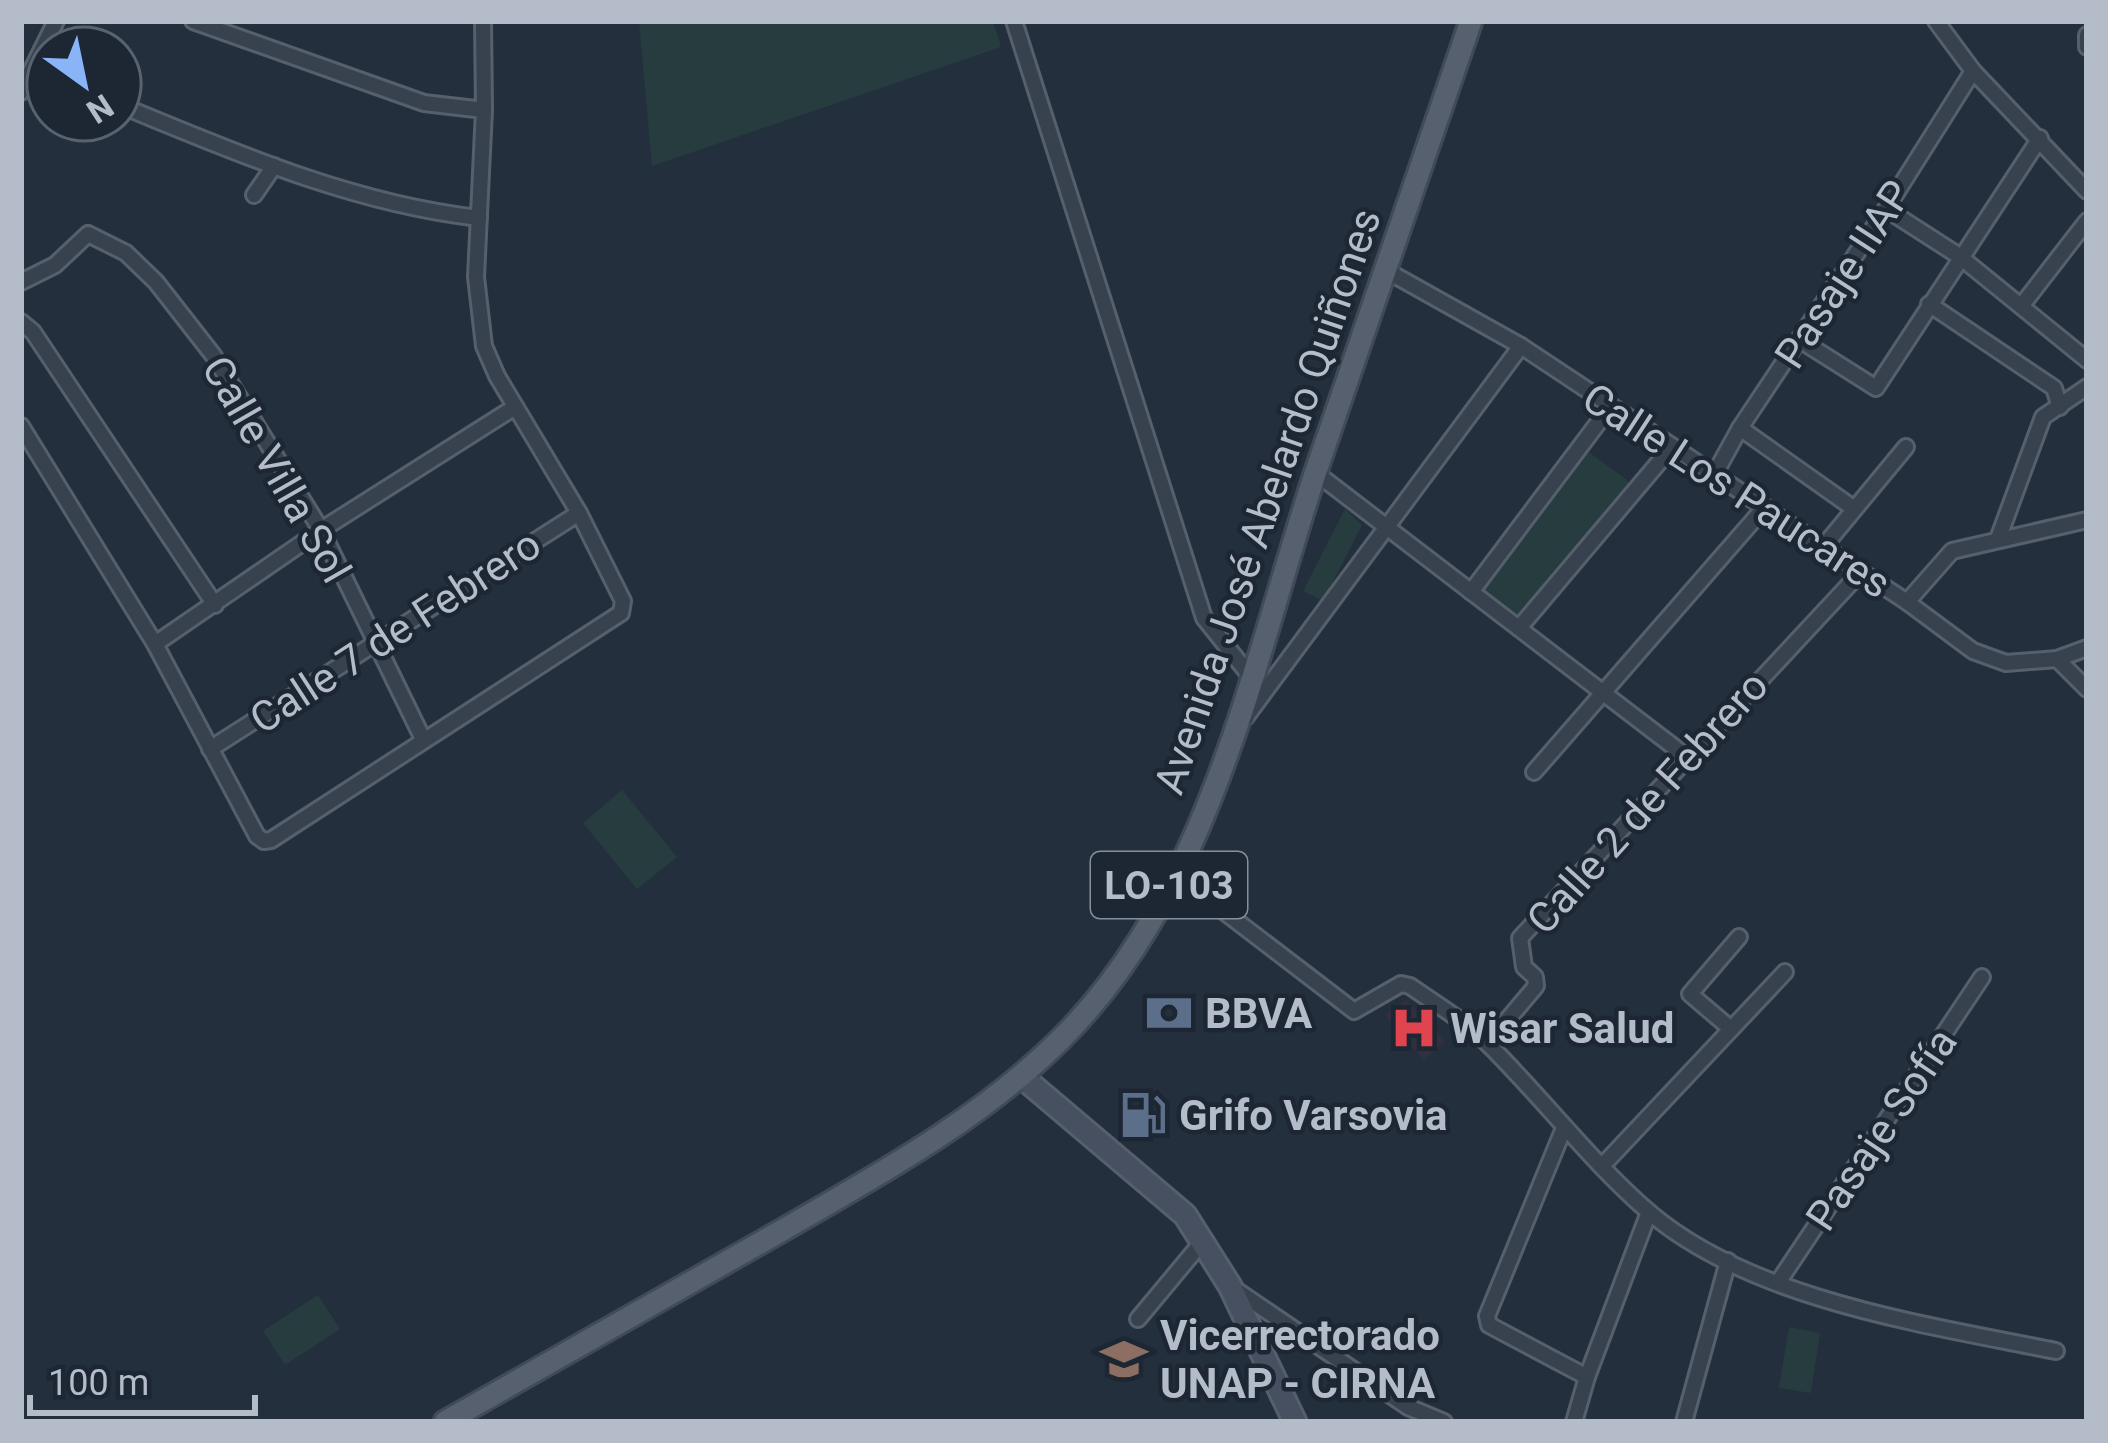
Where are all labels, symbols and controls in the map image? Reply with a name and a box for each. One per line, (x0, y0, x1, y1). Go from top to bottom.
north arrow (24, 24, 144, 144)
text: N (80, 86, 120, 131)
street label: Pasaje IIAP (1765, 171, 1922, 377)
street label: Avenida José Abelardo Quiñones (1144, 202, 1391, 800)
street label: Calle Villa Sol (192, 347, 361, 591)
street label: Calle Los Paucares (1574, 373, 1900, 608)
street label: Calle 7 de Febrero (241, 519, 550, 744)
street label: Calle 2 de Febrero (1517, 661, 1778, 944)
road number: LO-103 (1091, 852, 1247, 918)
bank icon: BBVA (1144, 988, 1194, 1038)
place label: BBVA (1205, 989, 1313, 1038)
hospital icon: Wisar Salud (1389, 1003, 1439, 1053)
place label: Wisar Salud (1450, 1004, 1674, 1053)
street label: Pasaje Sofía (1796, 1019, 1967, 1240)
fuel station icon: Grifo Varsovia (1118, 1090, 1168, 1140)
place label: Grifo Varsovia (1179, 1091, 1448, 1140)
place label: Vicerrectorado UNAP - CIRNA (1160, 1311, 1440, 1408)
school or university icon: Vicerrectorado UNAP - CIRNA (1099, 1334, 1149, 1384)
scale bar (30, 1341, 255, 1415)
text: 100 m (48, 1362, 149, 1404)

